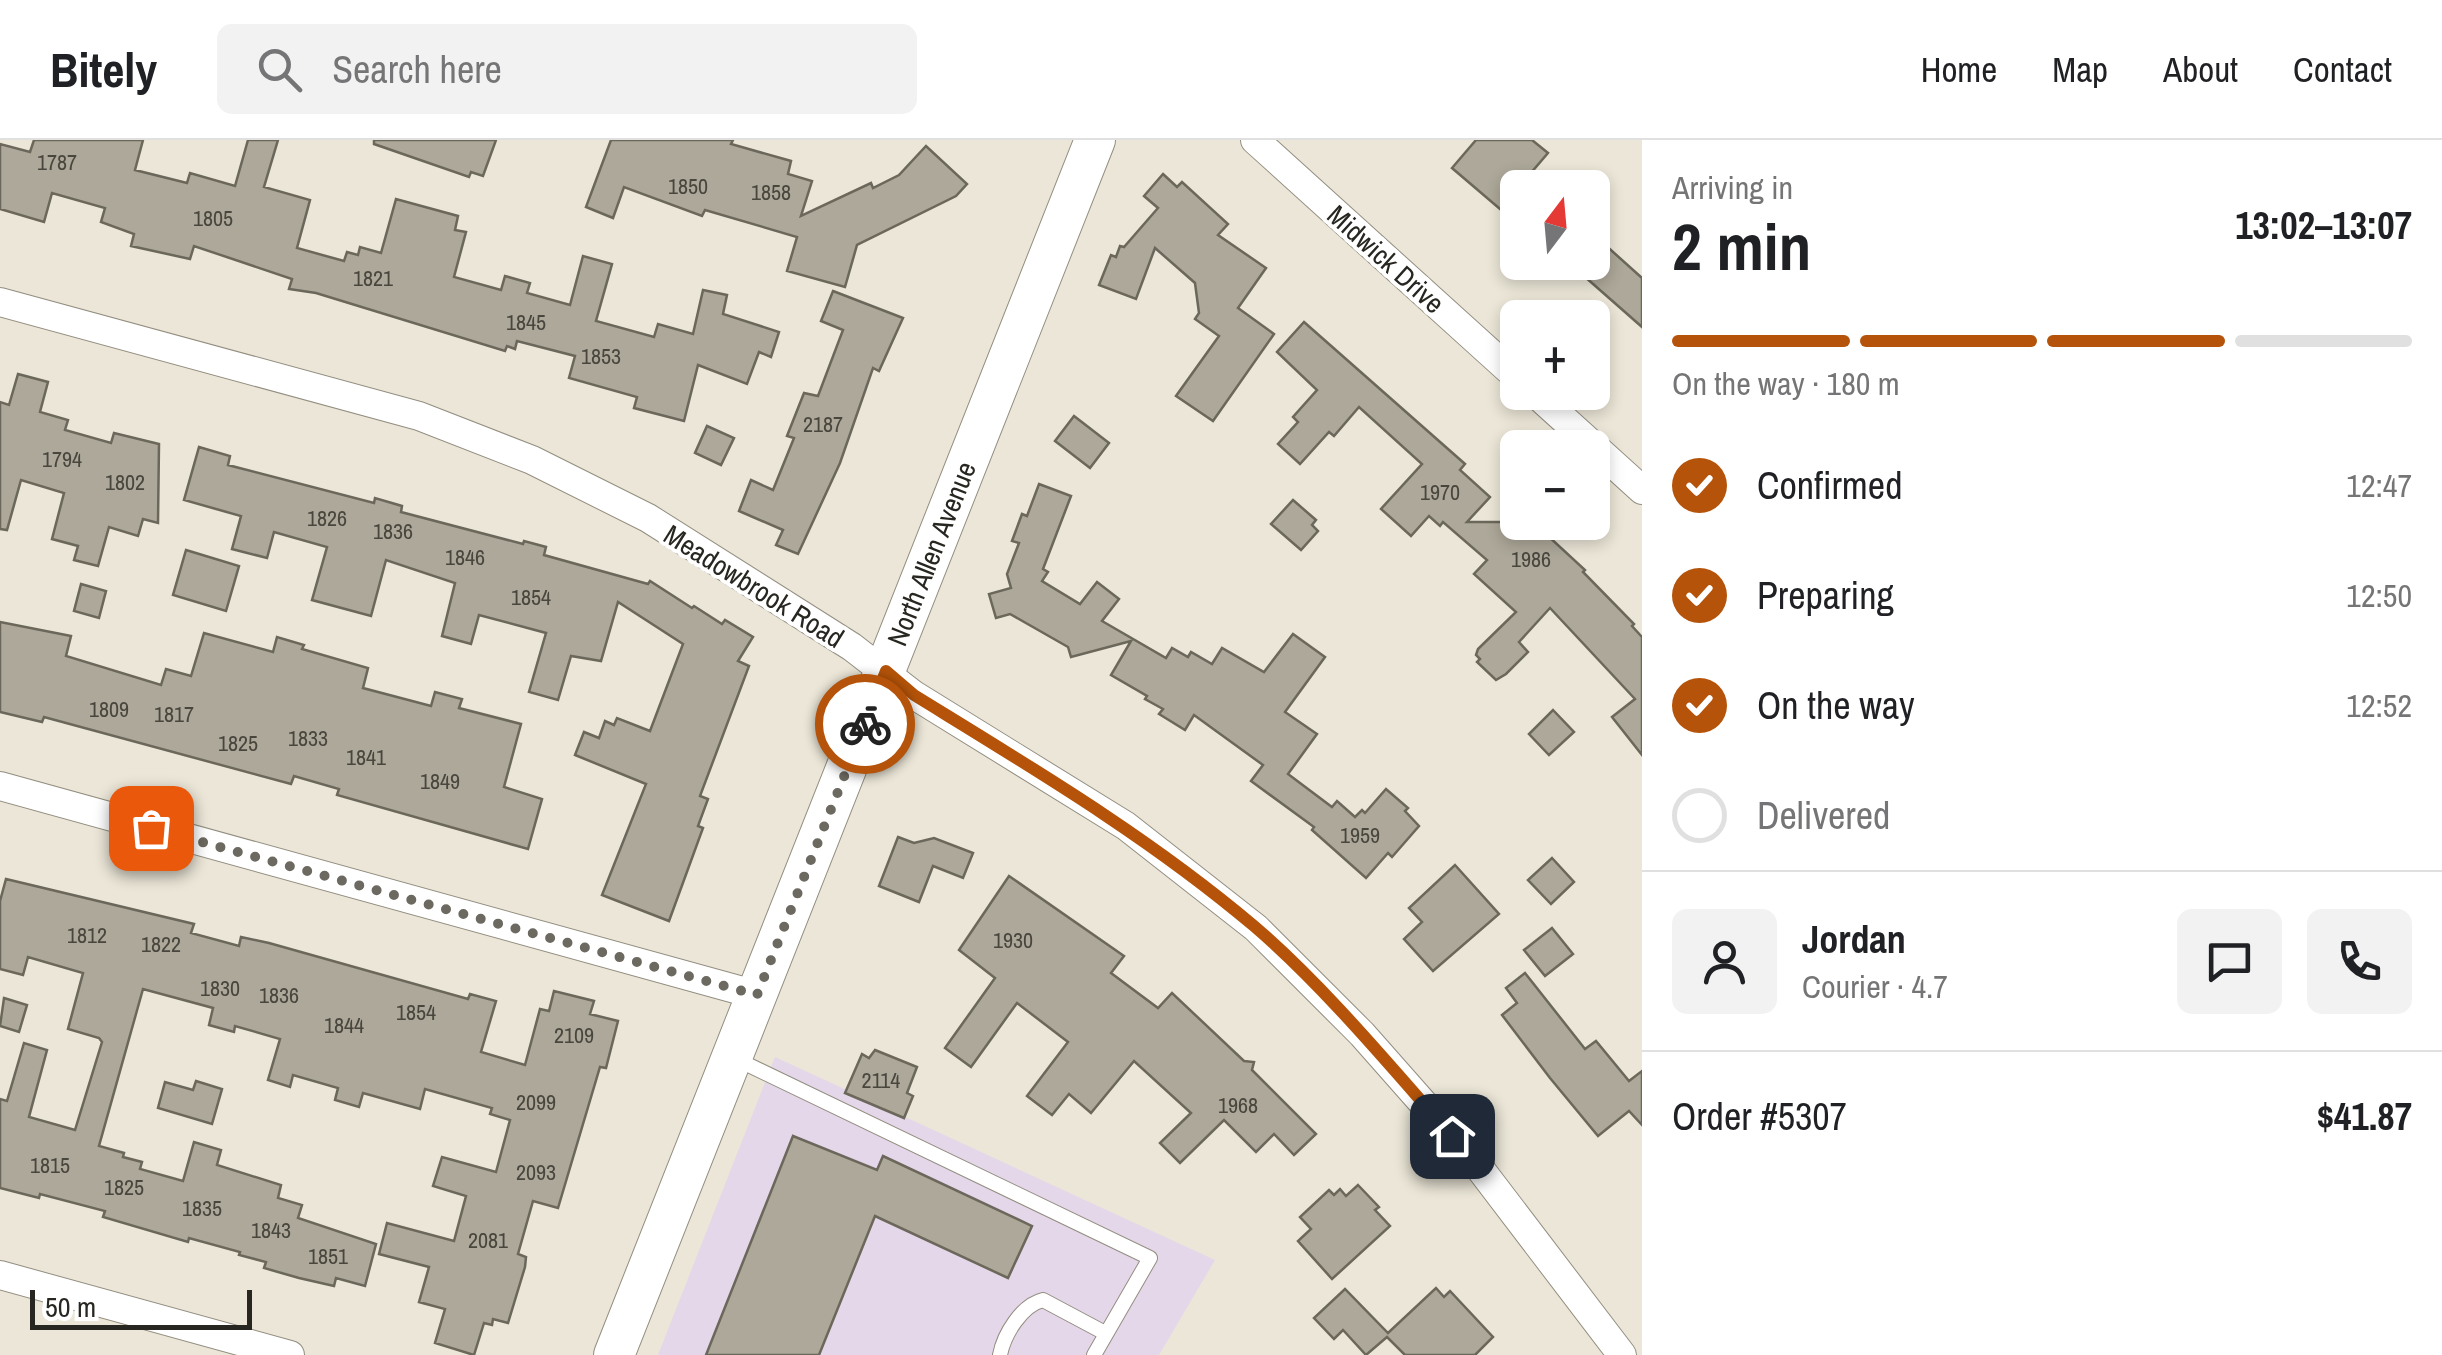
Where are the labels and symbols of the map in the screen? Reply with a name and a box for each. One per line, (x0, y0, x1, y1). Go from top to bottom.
house number: 1787 (37, 147, 77, 177)
north arrow (1500, 170, 1610, 280)
house number: 1850 (668, 171, 708, 201)
house number: 1858 (751, 177, 791, 207)
street label: Midwick Drive (1319, 196, 1453, 322)
house number: 1805 (193, 203, 233, 233)
house number: 1821 (353, 263, 393, 293)
house number: 1845 (506, 307, 546, 337)
house number: 1853 (581, 341, 621, 371)
house number: 2187 (803, 409, 843, 439)
house number: 1794 (42, 444, 82, 474)
street label: North Allen Avenue (878, 456, 985, 651)
house number: 1802 (105, 467, 145, 497)
house number: 1970 (1420, 477, 1460, 507)
house number: 1826 (307, 503, 347, 533)
street label: Meadowbrook Road (657, 515, 851, 657)
house number: 1836 (373, 516, 413, 546)
house number: 1846 (445, 542, 485, 572)
house number: 1986 (1511, 544, 1551, 574)
house number: 1854 (511, 582, 551, 612)
courier (815, 674, 915, 774)
house number: 1809 (89, 694, 129, 724)
house number: 1817 (154, 699, 194, 729)
house number: 1833 (288, 723, 328, 753)
house number: 1825 (218, 728, 258, 758)
house number: 1841 (346, 742, 386, 772)
house number: 1849 (420, 766, 460, 796)
pin (109, 786, 194, 871)
house number: 1959 (1340, 820, 1380, 850)
house number: 1812 (67, 920, 107, 950)
house number: 1930 (993, 925, 1033, 955)
house number: 1822 (141, 929, 181, 959)
house number: 1830 (200, 973, 240, 1003)
house number: 1836 (259, 980, 299, 1010)
house number: 1854 (396, 997, 436, 1027)
house number: 1844 (324, 1010, 364, 1040)
house number: 2109 (554, 1020, 594, 1050)
house number: 2114 (862, 1065, 900, 1095)
house number: 2099 (516, 1087, 556, 1117)
house number: 1968 (1218, 1090, 1258, 1120)
pin (1410, 1094, 1495, 1179)
house number: 1815 (30, 1150, 70, 1180)
house number: 2093 (516, 1157, 556, 1187)
house number: 1825 (104, 1172, 144, 1202)
house number: 1835 (182, 1193, 222, 1223)
house number: 1843 (251, 1215, 291, 1245)
house number: 2081 (468, 1225, 508, 1255)
house number: 1851 (308, 1241, 348, 1271)
scale bar (30, 1285, 252, 1330)

